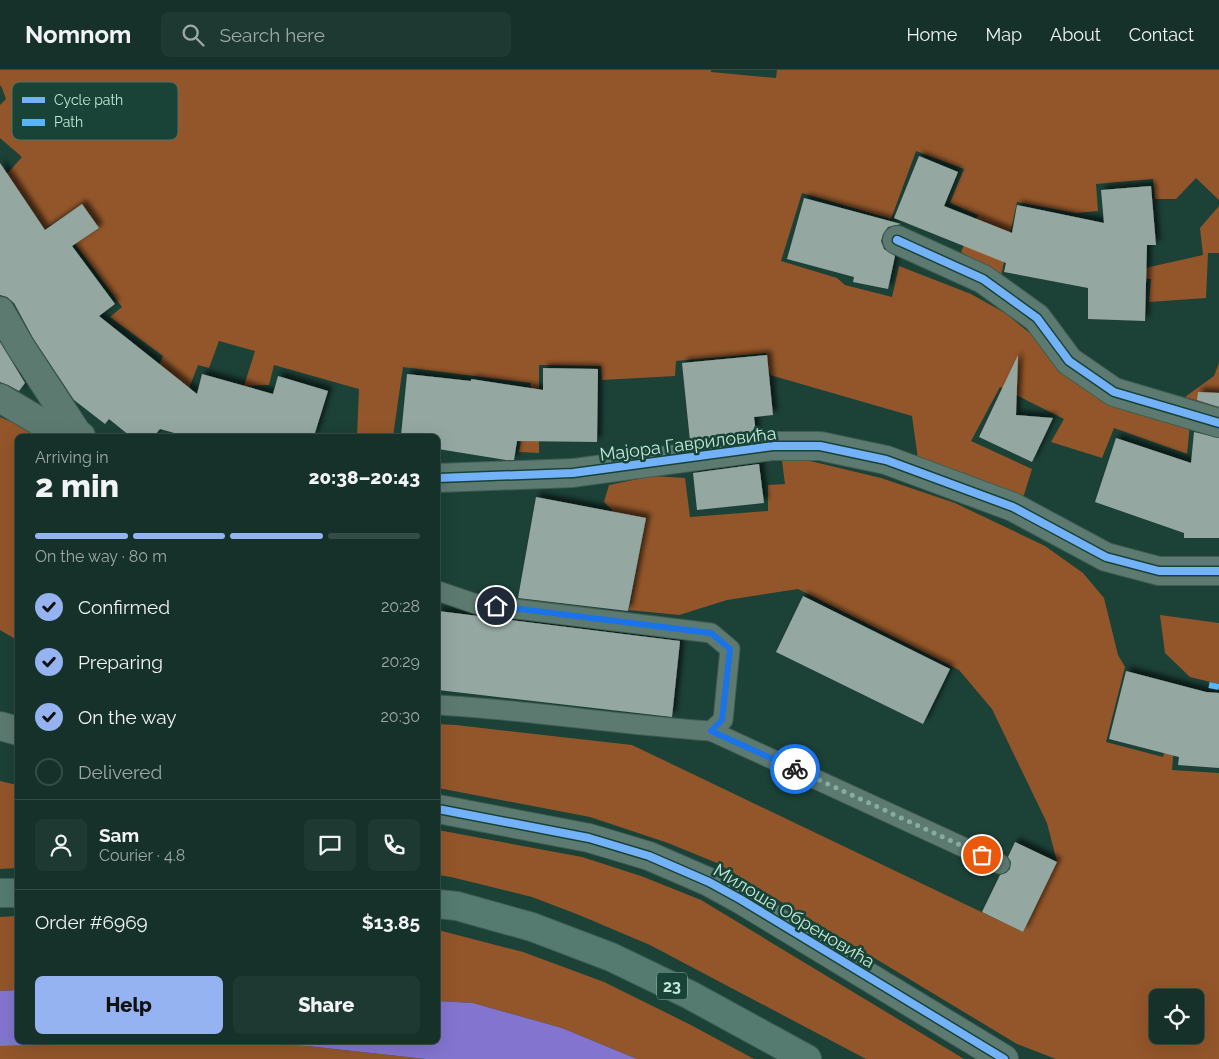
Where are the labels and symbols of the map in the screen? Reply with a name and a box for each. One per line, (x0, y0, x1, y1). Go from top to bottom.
legend (12, 82, 178, 140)
text: Cycle path (54, 92, 123, 108)
text: Path (54, 114, 83, 130)
street label: Мајора Гавриловића (598, 422, 778, 465)
pin (475, 585, 517, 627)
courier (770, 744, 820, 794)
pin (961, 834, 1003, 876)
street label: Милоша Обреновића (710, 859, 879, 972)
road number: 23 (657, 972, 687, 999)

